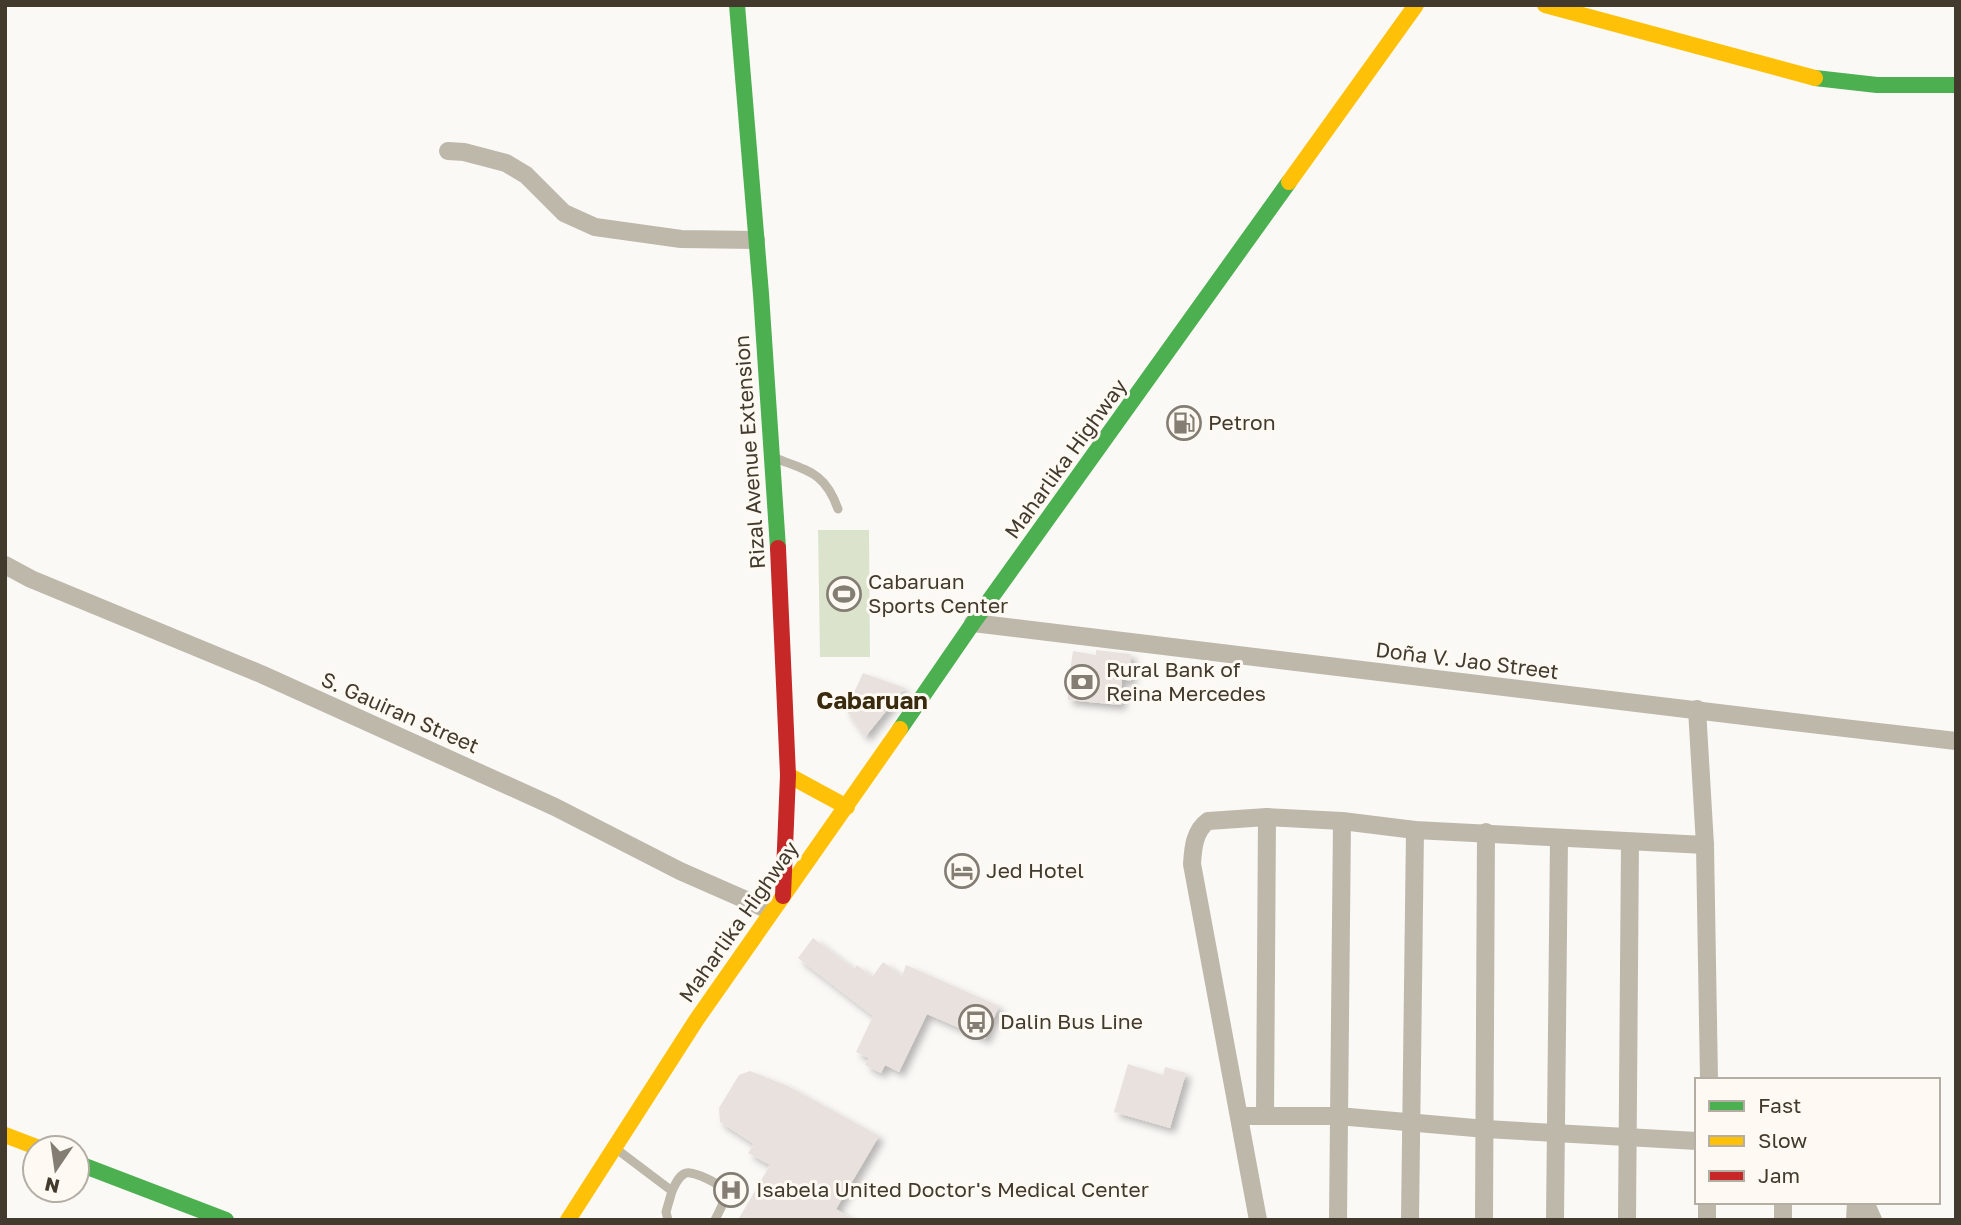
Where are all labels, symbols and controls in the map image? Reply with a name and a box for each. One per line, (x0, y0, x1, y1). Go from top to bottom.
street label: Rizal Avenue Extension (728, 334, 770, 570)
street label: Maharlika Highway (999, 373, 1132, 543)
fuel station icon: Petron (1165, 404, 1203, 442)
place label: Petron (1208, 409, 1276, 435)
place label: Cabaruan Sports Center (868, 568, 1008, 618)
sports icon: Cabaruan Sports Center (825, 575, 863, 613)
street label: Doña V. Jao Street (1374, 636, 1560, 684)
place label: Rural Bank of Reina Mercedes (1106, 656, 1266, 706)
bank icon: Rural Bank of Reina Mercedes (1063, 663, 1101, 701)
street label: S. Gauiran Street (317, 666, 483, 759)
district label: Cabaruan (816, 685, 928, 714)
street label: Maharlika Highway (673, 836, 804, 1007)
hotel icon: Jed Hotel (943, 852, 981, 890)
place label: Jed Hotel (986, 857, 1084, 883)
bus stop icon: Dalin Bus Line (957, 1003, 995, 1041)
place label: Dalin Bus Line (1000, 1008, 1143, 1034)
legend (1695, 1078, 1940, 1204)
text: Fast (1758, 1092, 1801, 1118)
text: Slow (1758, 1127, 1807, 1153)
north arrow (21, 1134, 91, 1204)
text: Jam (1758, 1162, 1800, 1188)
hospital icon: Isabela United Doctor's Medical Center (712, 1171, 750, 1209)
text: N (42, 1173, 62, 1199)
place label: Isabela United Doctor's Medical Center (756, 1176, 1149, 1202)

